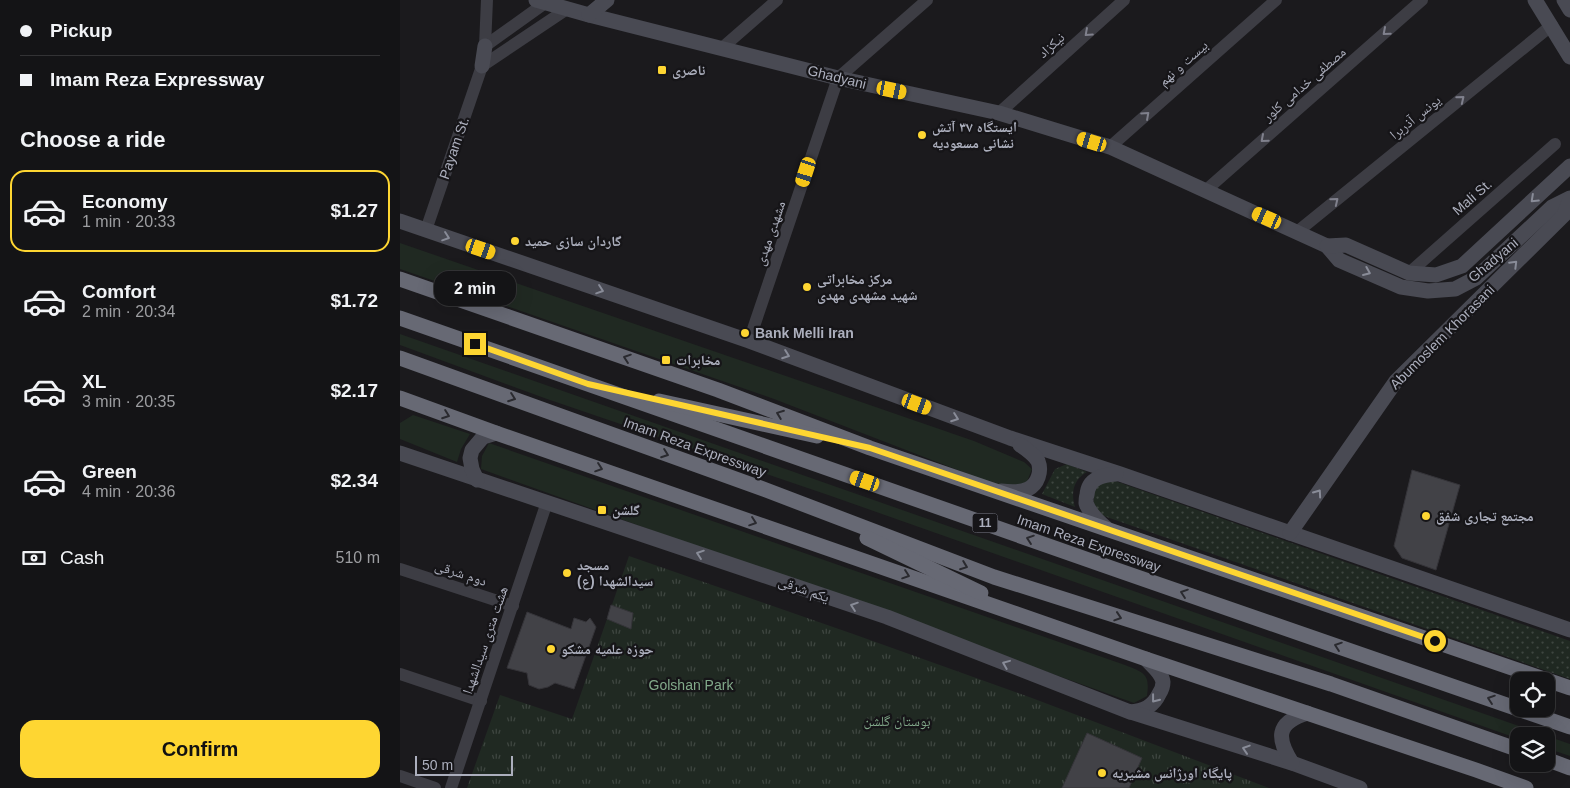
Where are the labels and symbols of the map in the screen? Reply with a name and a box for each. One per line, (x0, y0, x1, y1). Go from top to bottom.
one-way arrow (1382, 26, 1391, 35)
one-way arrow (1084, 27, 1093, 36)
street label: نیکزاد (1034, 29, 1068, 62)
street label: بیست و نهم (1155, 37, 1212, 91)
street label: مصطفی خدامی کلور (1258, 44, 1350, 126)
place label: ناصری (672, 62, 706, 79)
street label: Ghadyani (806, 62, 868, 92)
marker: ناصری (656, 64, 668, 76)
car (875, 80, 908, 100)
street label: یونس آذربرا (1386, 92, 1444, 143)
one-way arrow (1455, 96, 1464, 104)
one-way arrow (1141, 112, 1150, 121)
street label: Payam St. (436, 115, 472, 181)
place label: ایستگاه ۳۷ آتش نشانی مسعودیه (932, 119, 1017, 152)
marker: ایستگاه ۳۷ آتش نشانی مسعودیه (916, 129, 928, 141)
car (1075, 130, 1108, 154)
one-way arrow (1260, 134, 1269, 143)
car (794, 155, 817, 189)
street label: Mali St. (1449, 176, 1495, 218)
one-way arrow (1531, 193, 1540, 202)
street label: مشهدی مهدی (751, 199, 789, 268)
one-way arrow (1329, 199, 1338, 207)
car (1250, 205, 1283, 231)
one-way arrow (441, 231, 450, 241)
place label: گاردان سازی حمید (525, 233, 622, 250)
marker: گاردان سازی حمید (509, 235, 521, 247)
street label: Ghadyani (1465, 235, 1521, 285)
car (464, 237, 497, 261)
one-way arrow (1508, 261, 1517, 270)
one-way arrow (1362, 265, 1371, 276)
place label: مرکز مخابراتی شهید مشهدی مهدی (817, 271, 918, 304)
callout: 2 min (434, 272, 516, 306)
marker: مرکز مخابراتی شهید مشهدی مهدی (801, 281, 813, 293)
street label: Abumoslem Khorasani (1387, 282, 1497, 392)
one-way arrow (595, 284, 603, 294)
place label: Bank Melli Iran (755, 325, 854, 341)
marker: Bank Melli Iran (739, 327, 751, 339)
route end (464, 333, 486, 355)
one-way arrow (781, 349, 790, 359)
place label: مخابرات (676, 352, 721, 369)
one-way arrow (623, 354, 632, 364)
marker: مخابرات (660, 354, 672, 366)
one-way arrow (507, 392, 515, 402)
car (900, 392, 933, 416)
one-way arrow (441, 409, 449, 419)
one-way arrow (776, 410, 785, 420)
one-way arrow (950, 412, 959, 422)
street label: Imam Reza Expressway (621, 414, 769, 480)
one-way arrow (660, 448, 668, 458)
one-way arrow (594, 462, 603, 472)
car (848, 469, 881, 493)
one-way arrow (1312, 489, 1321, 499)
place label: گلشن (612, 502, 640, 519)
marker: گلشن (596, 504, 608, 516)
place label: مجتمع تجاری شفق (1436, 508, 1534, 526)
marker: مجتمع تجاری شفق (1420, 510, 1432, 522)
street label: Imam Reza Expressway (1015, 511, 1163, 575)
road number: 11 (972, 514, 998, 532)
one-way arrow (748, 516, 756, 526)
one-way arrow (1027, 535, 1035, 545)
one-way arrow (696, 549, 705, 559)
street label: دوم شرقی (432, 557, 489, 591)
place label: مسجد سیدالشهدا (ع) (577, 557, 654, 590)
one-way arrow (959, 560, 968, 570)
marker: مسجد سیدالشهدا (ع) (561, 567, 573, 579)
one-way arrow (901, 569, 910, 579)
street label: یکم شرقی (776, 573, 832, 607)
street label: هشت متری سیدالشهدا (459, 584, 512, 696)
one-way arrow (1180, 589, 1189, 599)
one-way arrow (850, 601, 859, 611)
one-way arrow (1114, 611, 1122, 621)
route start (1424, 630, 1446, 652)
place label: حوزه علمیه مشکو (561, 641, 654, 657)
one-way arrow (1334, 642, 1342, 652)
marker: حوزه علمیه مشکو (545, 643, 557, 655)
one-way arrow (1002, 659, 1011, 670)
park label: Golshan Park (649, 677, 734, 693)
one-way arrow (1151, 694, 1160, 703)
one-way arrow (1487, 695, 1496, 705)
park label: بوستان گلشن (863, 713, 931, 730)
one-way arrow (1242, 744, 1250, 754)
scale bar (415, 753, 512, 776)
place label: پایگاه اورژانس مشیریه (1112, 765, 1232, 782)
marker: پایگاه اورژانس مشیریه (1096, 767, 1108, 779)

